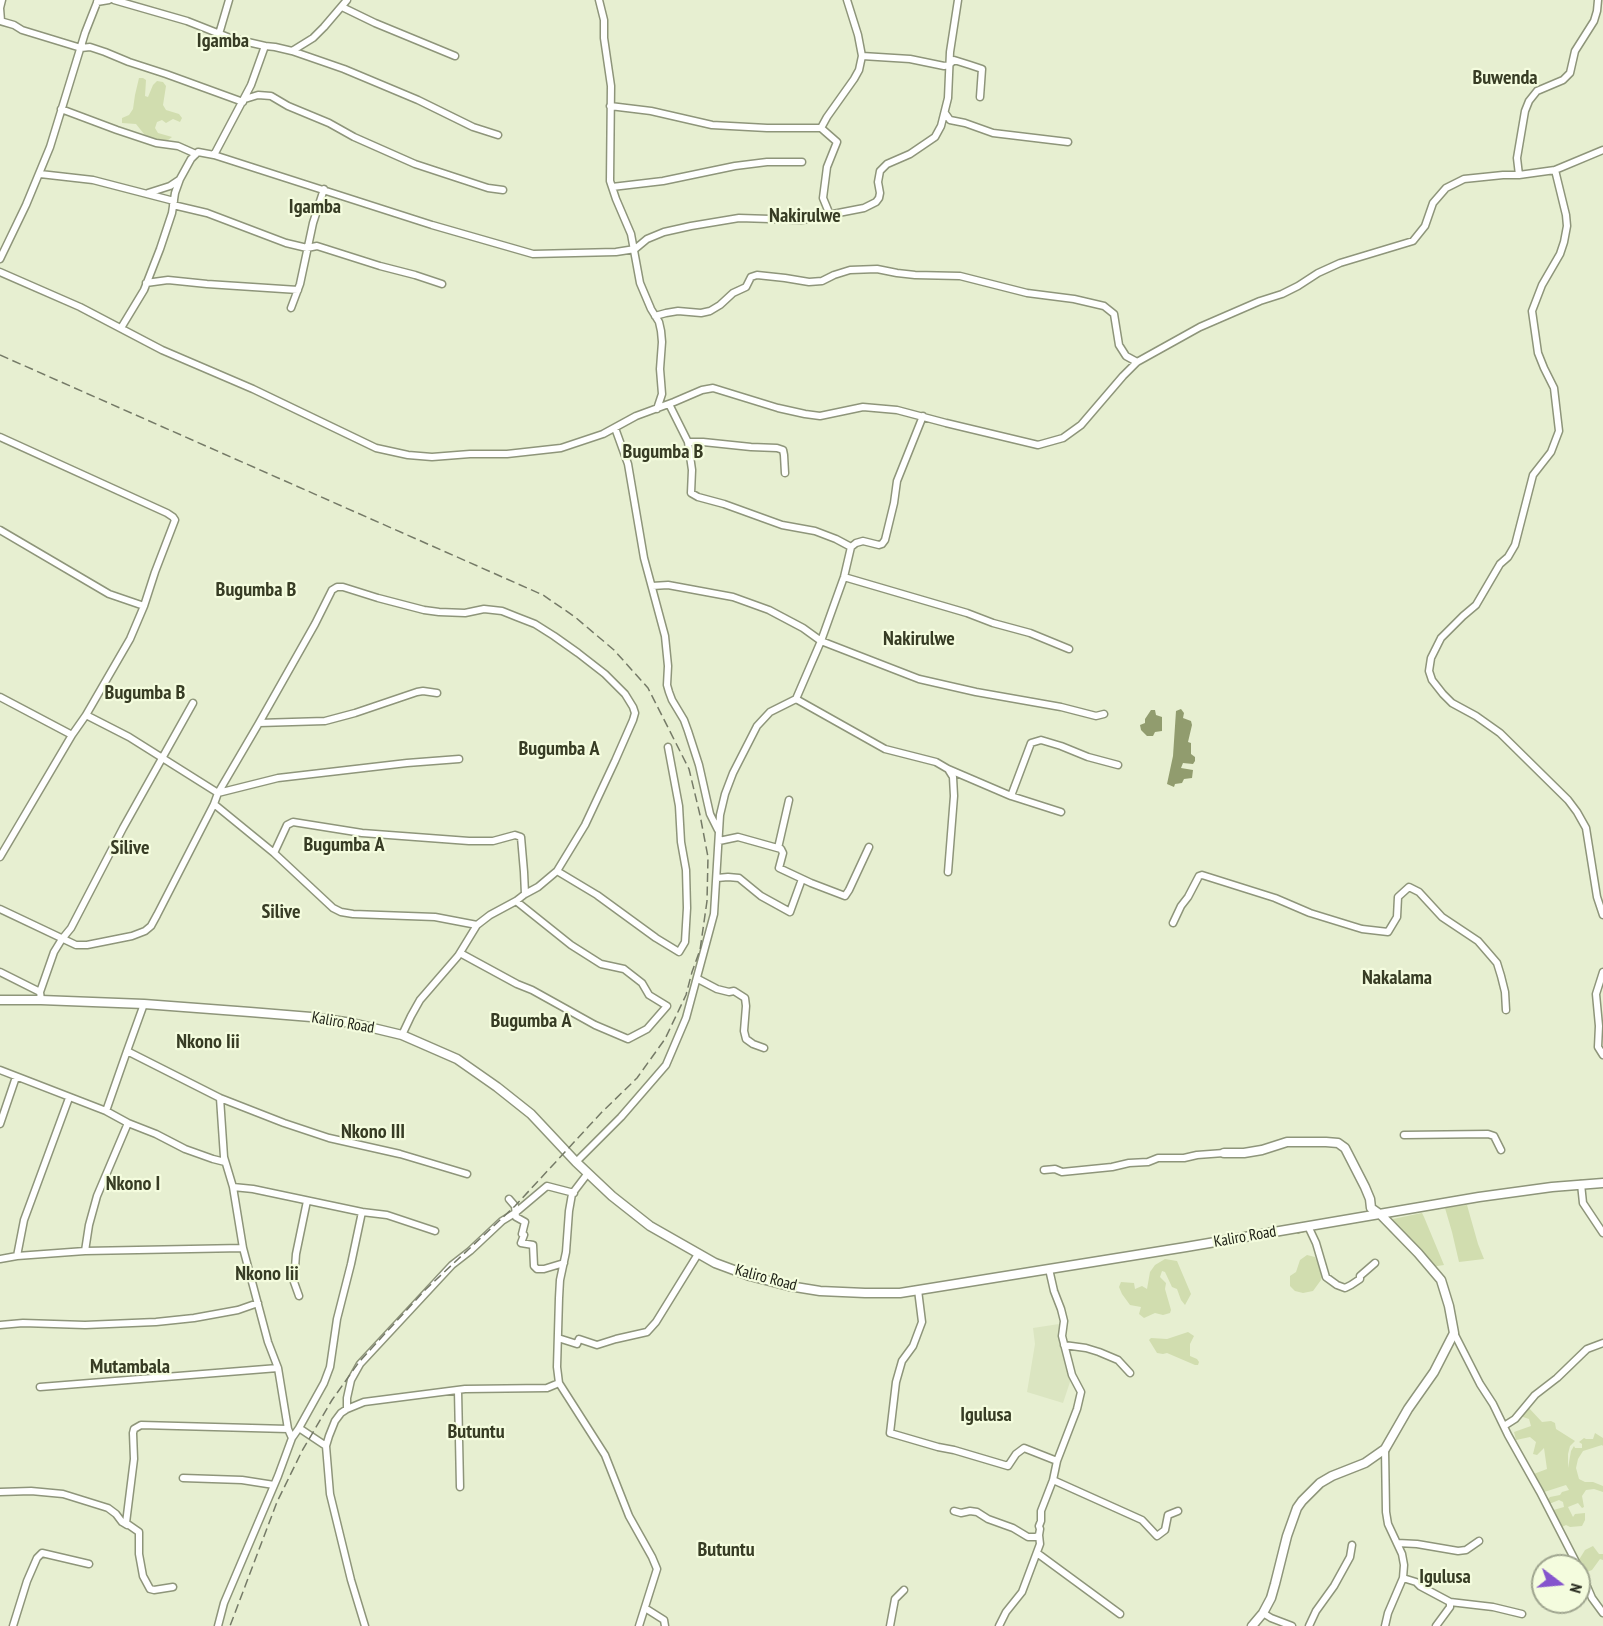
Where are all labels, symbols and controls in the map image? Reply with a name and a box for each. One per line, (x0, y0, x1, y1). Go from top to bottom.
district label: Igamba (197, 29, 249, 53)
district label: Buwenda (1472, 66, 1538, 90)
district label: Igamba (289, 195, 341, 219)
district label: Nakirulwe (769, 204, 841, 228)
district label: Bugumba B (623, 440, 703, 464)
district label: Bugumba B (216, 578, 296, 602)
district label: Nakirulwe (883, 627, 955, 651)
district label: Bugumba B (105, 681, 185, 705)
district label: Bugumba A (519, 737, 599, 761)
district label: Bugumba A (304, 833, 384, 857)
district label: Silive (110, 836, 150, 860)
district label: Silive (261, 900, 301, 924)
district label: Nakalama (1362, 966, 1432, 990)
street label: Kaliro Road (310, 1008, 376, 1038)
district label: Bugumba A (491, 1009, 571, 1033)
district label: Nkono Iii (176, 1030, 240, 1054)
district label: Nkono III (341, 1120, 405, 1144)
district label: Nkono I (106, 1172, 160, 1196)
street label: Kaliro Road (1212, 1222, 1278, 1252)
street label: Kaliro Road (733, 1261, 799, 1295)
district label: Nkono Iii (235, 1262, 299, 1286)
district label: Mutambala (90, 1355, 170, 1379)
district label: Igulusa (960, 1403, 1012, 1427)
district label: Butuntu (447, 1420, 505, 1444)
district label: Butuntu (697, 1538, 755, 1562)
north arrow (1531, 1554, 1591, 1614)
district label: Igulusa (1419, 1565, 1471, 1589)
text: N (1566, 1581, 1587, 1595)

